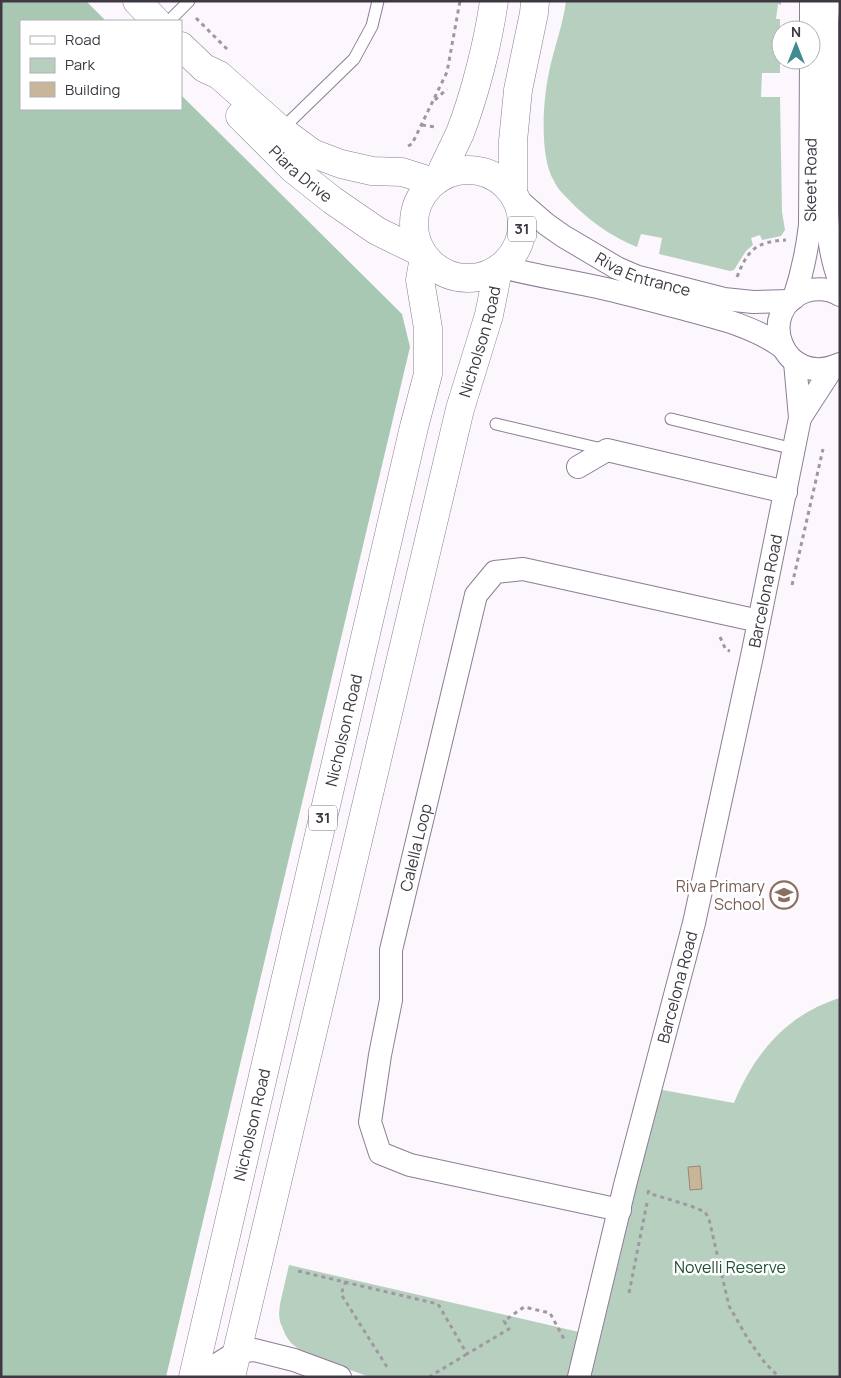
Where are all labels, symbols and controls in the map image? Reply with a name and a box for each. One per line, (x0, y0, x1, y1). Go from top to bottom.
legend (20, 20, 182, 110)
north arrow (771, 20, 821, 70)
text: N (791, 22, 801, 41)
text: Road (65, 29, 101, 50)
text: Park (65, 54, 95, 75)
text: Building (65, 79, 120, 100)
street label: Skeet Road (799, 138, 822, 222)
street label: Piara Drive (264, 140, 337, 207)
road number: 31 (508, 216, 536, 242)
street label: Riva Entrance (591, 247, 693, 301)
street label: Nicholson Road (453, 284, 506, 400)
street label: Barcelona Road (743, 532, 787, 649)
street label: Nicholson Road (320, 672, 367, 789)
street label: Calella Loop (394, 801, 437, 894)
road number: 31 (309, 806, 337, 830)
place label: Riva Primary School (676, 875, 766, 915)
school or university icon: Riva Primary School (769, 880, 799, 910)
street label: Barcelona Road (652, 929, 702, 1046)
street label: Nicholson Road (228, 1066, 275, 1183)
park label: Novelli Reserve (674, 1256, 786, 1278)

